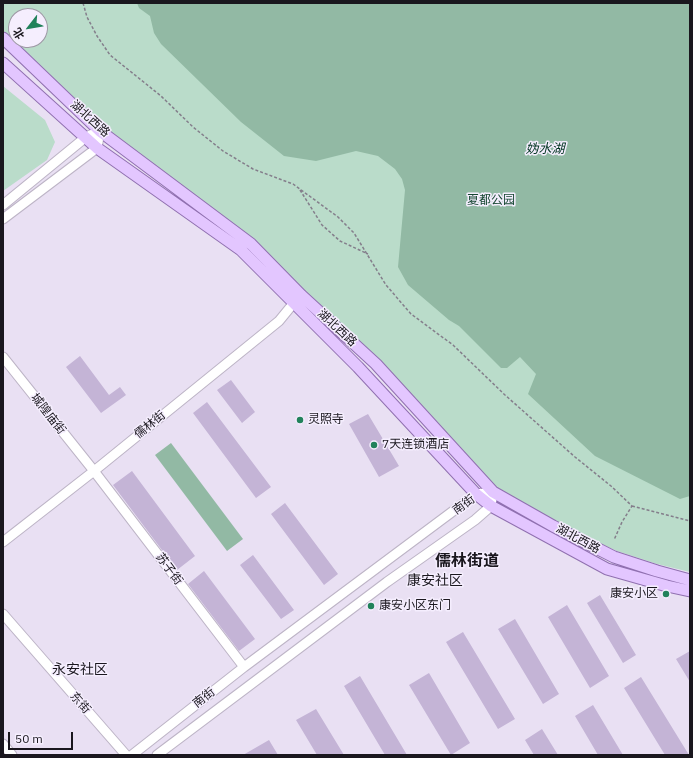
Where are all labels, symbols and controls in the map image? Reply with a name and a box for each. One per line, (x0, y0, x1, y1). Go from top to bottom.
north arrow (8, 8, 48, 48)
text: 北 (10, 25, 27, 42)
street label: 湖北西路 (67, 98, 113, 140)
water label: 妫水湖 (526, 141, 564, 157)
park label: 夏都公园 (467, 194, 515, 208)
street label: 湖北西路 (315, 306, 359, 350)
street label: 城隍庙街 (28, 391, 68, 437)
street label: 儒林街 (131, 408, 169, 442)
place label: 灵照寺 (308, 413, 344, 427)
marker: 灵照寺 (295, 415, 305, 425)
place label: 7天连锁酒店 (382, 438, 449, 452)
marker: 7天连锁酒店 (369, 440, 379, 450)
street label: 南街 (450, 492, 478, 518)
street label: 湖北西路 (553, 521, 603, 557)
street label: 苏子街 (152, 550, 186, 588)
district label: 儒林街道 (435, 551, 499, 571)
district label: 康安社区 (407, 573, 463, 589)
place label: 康安小区 (610, 587, 658, 601)
marker: 康安小区 (661, 589, 671, 599)
place label: 康安小区东门 (379, 599, 451, 613)
marker: 康安小区东门 (366, 601, 376, 611)
district label: 永安社区 (52, 662, 108, 678)
street label: 南街 (190, 685, 218, 711)
street label: 东街 (67, 689, 93, 717)
scale bar (10, 724, 75, 750)
text: 50 m (15, 731, 43, 746)

